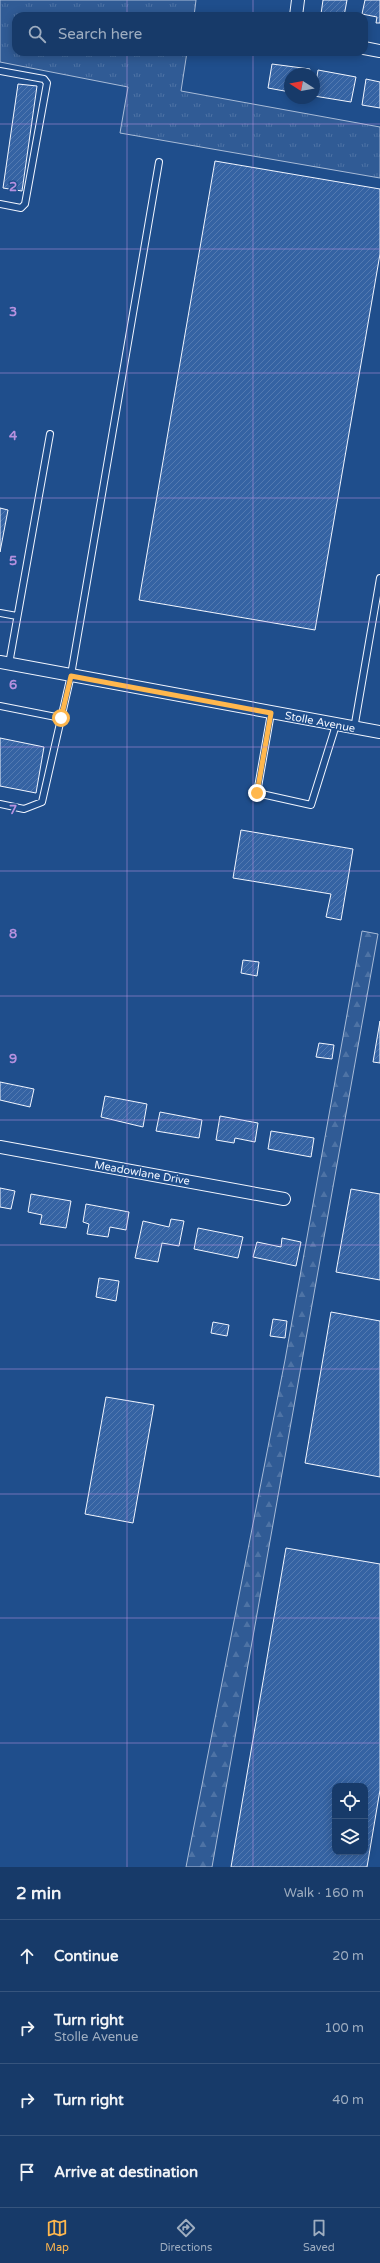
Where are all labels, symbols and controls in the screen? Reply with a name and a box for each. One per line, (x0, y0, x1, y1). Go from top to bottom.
search box (12, 12, 368, 56)
icon: search (26, 23, 48, 45)
text: Search here (58, 25, 142, 43)
north arrow (284, 68, 320, 104)
text: 2 (9, 179, 17, 195)
text: 3 (9, 304, 17, 320)
text: 4 (9, 428, 18, 444)
text: 5 (9, 553, 17, 569)
text: 6 (9, 677, 17, 693)
route start (52, 709, 70, 727)
street label: Stolle Avenue (284, 709, 356, 735)
route end (248, 784, 266, 802)
text: 7 (9, 802, 17, 818)
text: 8 (9, 926, 17, 942)
text: 9 (9, 1051, 17, 1067)
street label: Meadowlane Drive (93, 1158, 191, 1188)
map controls (332, 1783, 368, 1855)
button: locate (332, 1783, 368, 1819)
button: layers (332, 1819, 368, 1855)
text: 2 min (16, 1883, 61, 1904)
text: Walk · 160 m (284, 1885, 364, 1901)
icon: ahead (16, 1945, 38, 1967)
text: Continue (54, 1947, 118, 1965)
text: 20 m (332, 1948, 364, 1964)
text: Turn right (54, 2011, 124, 2029)
icon: right (16, 2017, 38, 2039)
text: 100 m (324, 2020, 364, 2036)
text: Stolle Avenue (54, 2029, 138, 2045)
icon: right (16, 2089, 38, 2111)
text: Turn right (54, 2091, 124, 2109)
text: 40 m (332, 2092, 364, 2108)
icon: arrive (16, 2161, 38, 2183)
text: Arrive at destination (54, 2163, 198, 2181)
tab: Map (45, 2217, 69, 2254)
tab: Directions (160, 2217, 212, 2254)
tab: Saved (303, 2217, 335, 2254)

